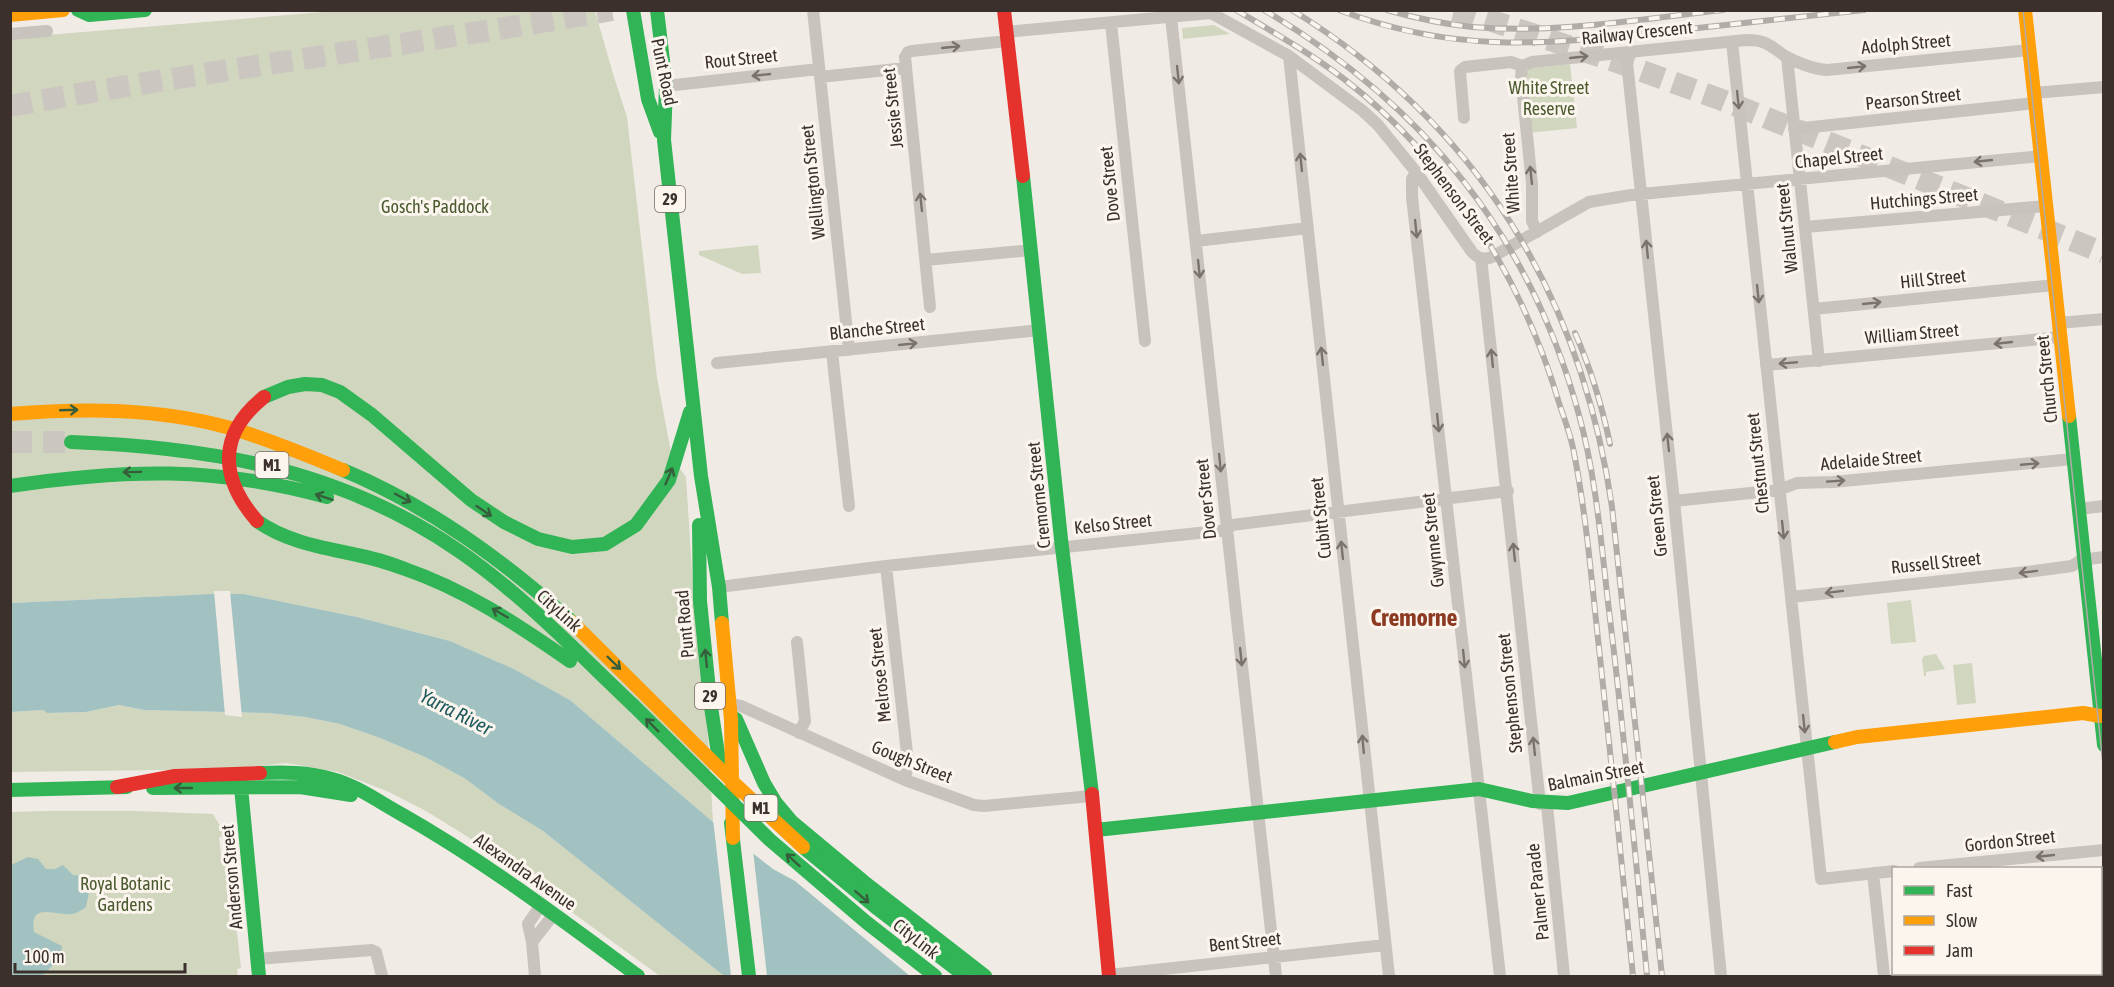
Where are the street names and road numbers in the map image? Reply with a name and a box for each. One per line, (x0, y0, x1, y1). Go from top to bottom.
street label: Railway Crescent (1580, 16, 1694, 49)
street label: Adolph Street (1860, 29, 1952, 58)
street label: Punt Road (647, 36, 682, 107)
street label: Rout Street (703, 44, 778, 73)
street label: Jessie Street (878, 67, 907, 149)
street label: Pearson Street (1864, 83, 1962, 114)
street label: Wellington Street (796, 124, 829, 240)
street label: White Street (1497, 132, 1524, 214)
street label: Stephenson Street (1410, 139, 1499, 248)
street label: Chapel Street (1794, 142, 1884, 173)
street label: Dove Street (1095, 145, 1124, 223)
street label: Walnut Street (1771, 182, 1802, 274)
street label: Hutchings Street (1869, 183, 1979, 214)
road number: 29 (655, 186, 685, 212)
street label: Hill Street (1899, 265, 1967, 292)
street label: Blanche Street (828, 313, 926, 344)
street label: William Street (1864, 319, 1960, 348)
street label: Church Street (2031, 334, 2062, 424)
street label: Chestnut Street (1742, 412, 1773, 514)
street label: Cremorne Street (1022, 441, 1055, 549)
street label: Adelaide Street (1819, 445, 1922, 474)
road number: M1 (256, 452, 288, 478)
street label: Dover Street (1191, 458, 1220, 540)
street label: Green Street (1642, 474, 1671, 558)
street label: Cubitt Street (1306, 476, 1335, 560)
street label: Gwynne Street (1417, 492, 1448, 589)
street label: Kelso Street (1073, 509, 1153, 538)
street label: Russell Street (1890, 547, 1982, 578)
street label: CityLink (533, 585, 586, 636)
street label: Punt Road (671, 589, 698, 659)
street label: Melrose Street (864, 627, 895, 724)
street label: Stephenson Street (1493, 632, 1526, 754)
road number: 29 (695, 683, 725, 709)
street label: Gough Street (869, 736, 956, 787)
street label: Balmain Street (1546, 756, 1646, 795)
road number: M1 (744, 795, 777, 821)
street label: Anderson Street (216, 824, 247, 930)
street label: Gordon Street (1964, 825, 2056, 856)
street label: Alexandra Avenue (470, 829, 580, 915)
street label: Palmer Parade (1522, 843, 1553, 942)
street label: CityLink (889, 914, 944, 963)
street label: Bent Street (1208, 927, 1282, 956)

